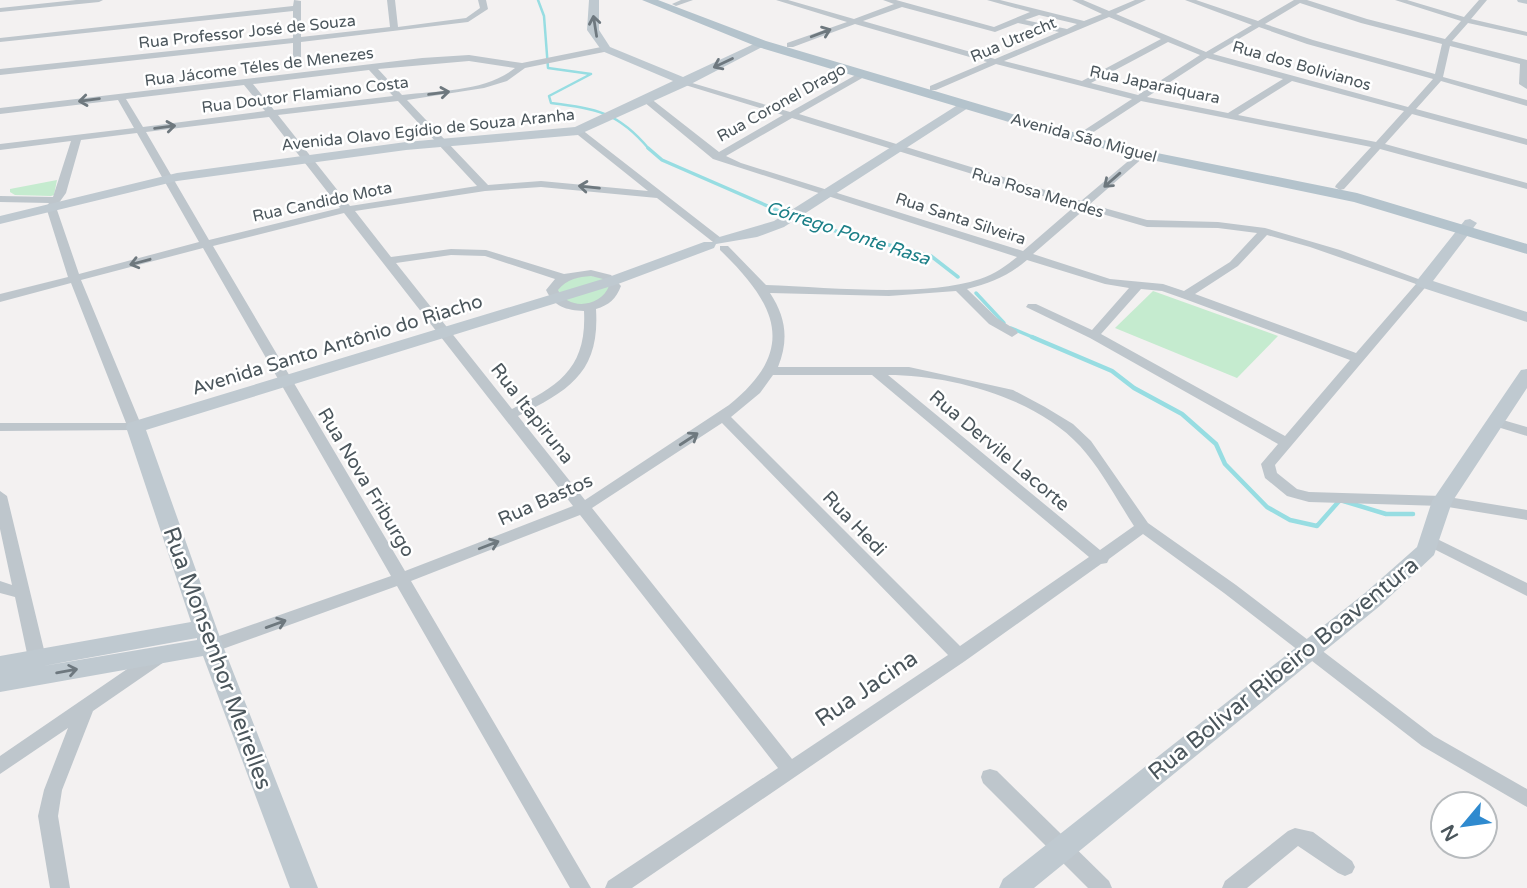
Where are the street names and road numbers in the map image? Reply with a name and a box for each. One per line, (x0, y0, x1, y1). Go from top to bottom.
street label: Rua Professor José de Souza (138, 11, 357, 53)
street label: Rua Utrecht (967, 13, 1059, 67)
street label: Rua dos Bolivianos (1230, 37, 1373, 95)
street label: Rua Jácome Téles de Menezes (143, 43, 375, 91)
street label: Rua Coronel Drago (714, 59, 849, 147)
street label: Rua Japaraiquara (1088, 61, 1222, 109)
street label: Rua Doutor Flamiano Costa (200, 72, 410, 118)
street label: Avenida Olavo Egídio de Souza Aranha (280, 105, 576, 155)
street label: Avenida São Miguel (1008, 109, 1159, 167)
street label: Rua Rosa Mendes (969, 163, 1106, 223)
street label: Rua Candido Mota (251, 177, 394, 227)
street label: Rua Santa Silveira (893, 188, 1029, 250)
street label: Avenida Santo Antônio do Riacho (189, 290, 485, 400)
street label: Rua Itapiruna (486, 359, 578, 468)
street label: Rua Dervile Lacorte (925, 386, 1074, 516)
street label: Rua Nova Friburgo (313, 404, 419, 561)
street label: Rua Bastos (495, 469, 596, 531)
street label: Rua Hedi (818, 486, 891, 561)
street label: Rua Monsenhor Meirelles (156, 523, 278, 794)
street label: Rua Bolívar Ribeiro Boaventura (1143, 551, 1425, 787)
street label: Rua Jacina (810, 644, 923, 733)

